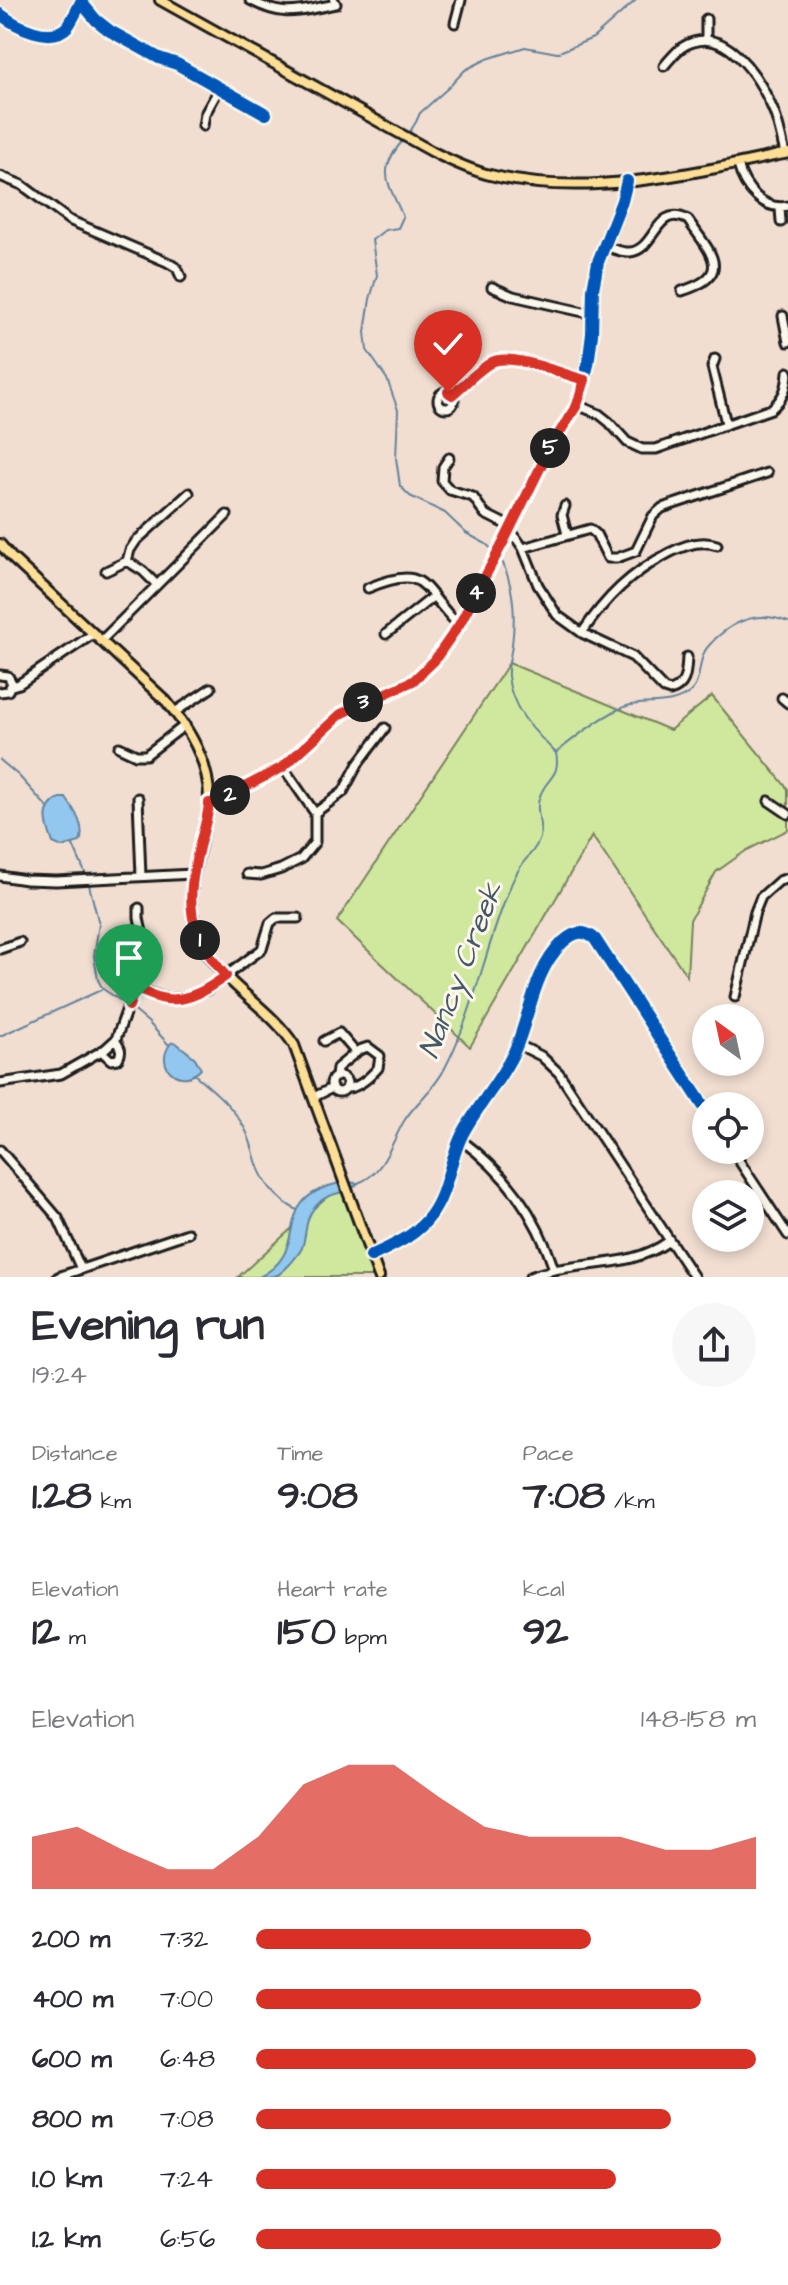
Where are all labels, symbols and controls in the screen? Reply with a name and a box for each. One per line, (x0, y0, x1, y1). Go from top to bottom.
pin (414, 310, 482, 392)
icon: check (426, 322, 470, 366)
pin: 5 (530, 428, 570, 468)
text: 5 (542, 432, 558, 463)
pin: 4 (456, 573, 496, 613)
text: 4 (469, 577, 483, 608)
pin: 3 (343, 682, 383, 722)
text: 3 (357, 686, 369, 717)
pin: 2 (210, 775, 250, 815)
text: 2 (224, 779, 236, 810)
water label: Nancy Creek (408, 876, 515, 1065)
pin: 1 (180, 920, 220, 960)
pin (95, 924, 163, 1006)
text: 1 (199, 924, 201, 955)
icon: arrive (107, 936, 151, 980)
north arrow (692, 1004, 764, 1076)
map controls (692, 1004, 764, 1252)
button: locate (692, 1092, 764, 1164)
button: layers (692, 1180, 764, 1252)
text: Evening run (32, 1296, 264, 1357)
button: share (672, 1303, 756, 1387)
text: 19:24 (32, 1357, 87, 1393)
text: Distance (32, 1438, 118, 1469)
text: Time (277, 1438, 323, 1469)
text: Pace (523, 1438, 574, 1469)
text: 1.28 (32, 1469, 92, 1524)
text: 9:08 (277, 1469, 358, 1524)
text: 7:08 (523, 1469, 605, 1524)
text: km (92, 1486, 131, 1517)
text: /km (605, 1486, 655, 1517)
text: Elevation (32, 1574, 119, 1605)
text: Heart rate (277, 1574, 388, 1605)
text: kcal (523, 1574, 565, 1605)
text: 12 (32, 1605, 60, 1660)
text: 150 (277, 1605, 336, 1660)
text: 92 (523, 1605, 568, 1660)
text: m (60, 1622, 86, 1653)
text: bpm (336, 1622, 387, 1653)
text: Elevation (32, 1701, 134, 1737)
text: 148–158 m (641, 1701, 756, 1737)
text: 200 m (32, 1921, 110, 1957)
text: 7:32 (160, 1921, 208, 1957)
text: 400 m (32, 1981, 113, 2017)
text: 7:00 (160, 1981, 213, 2017)
text: 600 m (32, 2041, 112, 2077)
text: 6:48 (160, 2041, 215, 2077)
text: 800 m (32, 2101, 112, 2137)
text: 7:08 (160, 2101, 214, 2137)
text: 1.0 km (32, 2161, 102, 2197)
text: 7:24 (160, 2161, 213, 2197)
text: 1.2 km (32, 2221, 100, 2257)
text: 6:56 (160, 2221, 215, 2257)

